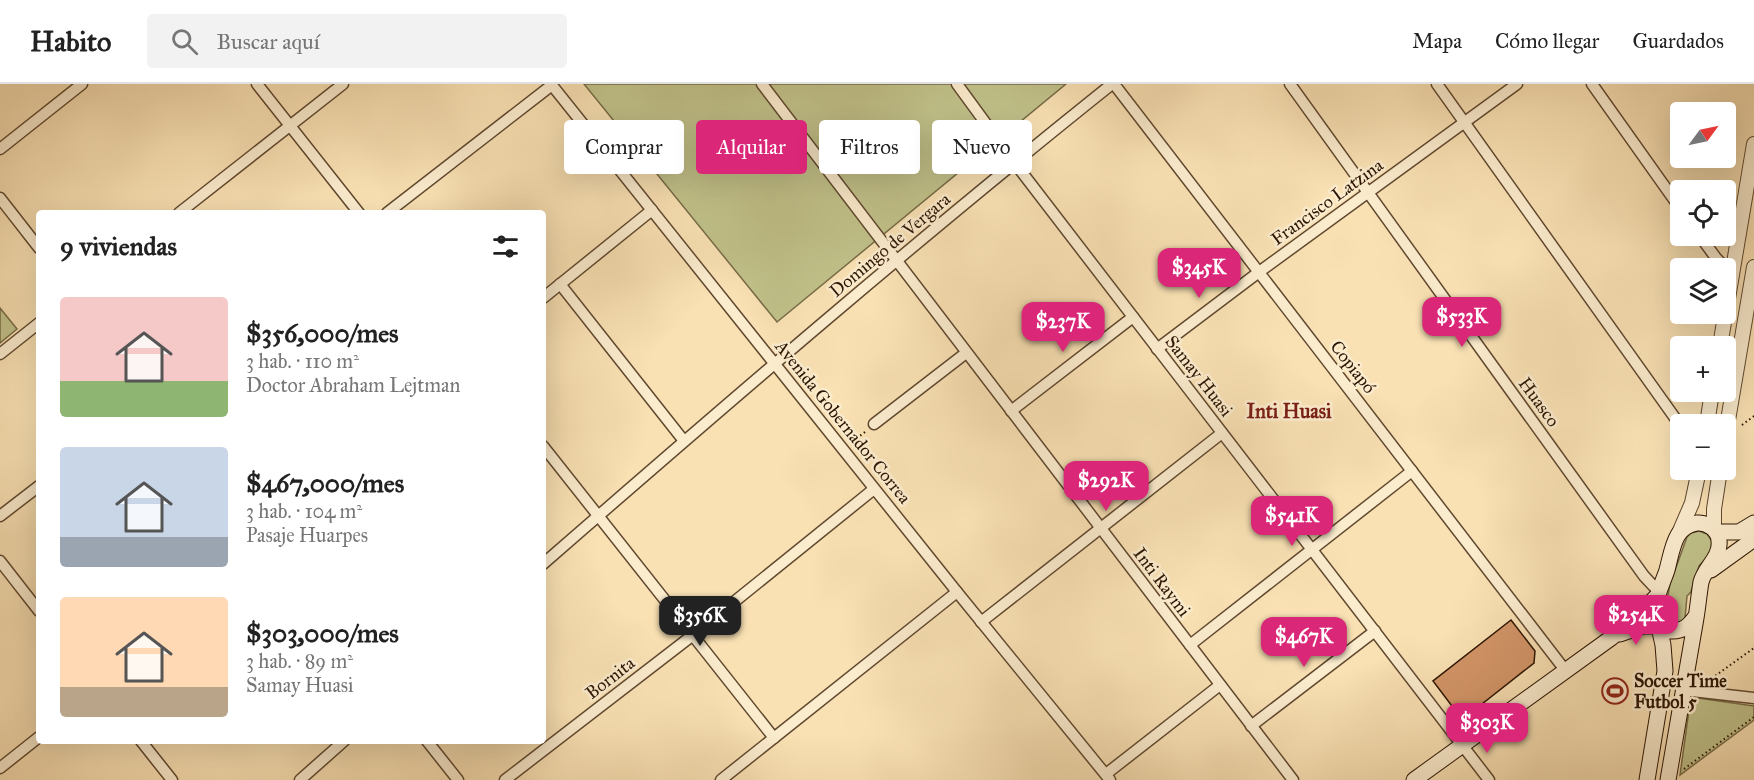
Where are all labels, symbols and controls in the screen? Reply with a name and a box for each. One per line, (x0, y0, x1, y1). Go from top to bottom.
search box (147, 14, 567, 68)
text: Habito (30, 24, 111, 59)
icon: search (168, 25, 201, 58)
text: Buscar aquí (216, 28, 320, 55)
text: Mapa (1412, 28, 1462, 54)
text: Cómo llegar (1495, 28, 1599, 54)
text: Guardados (1632, 28, 1724, 54)
north arrow (1670, 102, 1736, 168)
map controls (1670, 102, 1736, 480)
chip: Comprar (564, 120, 684, 174)
chip: Alquilar (696, 120, 807, 174)
chip: Filtros (819, 120, 920, 174)
chip: Nuevo (932, 120, 1032, 174)
street label: Francisco Latzina (1267, 154, 1388, 250)
button: locate (1670, 180, 1736, 246)
street label: Domingo de Vergara (825, 188, 956, 303)
text: 9 viviendas (60, 230, 177, 262)
icon: filters (489, 230, 522, 263)
pin: $345K (1157, 248, 1241, 299)
text: $345K (1172, 255, 1226, 279)
button: layers (1670, 258, 1736, 324)
pin: $533K (1420, 297, 1504, 348)
pin: $237K (1021, 302, 1105, 353)
text: $533K (1436, 304, 1488, 328)
text: $237K (1036, 309, 1090, 333)
text: $356,000/mes (246, 317, 399, 349)
icon: home (108, 321, 180, 393)
street label: Samay Huasi (1161, 331, 1238, 421)
street label: Avenida Gobernador Correa (770, 335, 916, 508)
street label: Copiapó (1325, 336, 1381, 398)
button: + (1670, 336, 1736, 402)
text: 3 hab. · 110 m² (246, 349, 359, 373)
text: Doctor Abraham Lejtman (246, 373, 460, 397)
street label: Huasco (1514, 373, 1564, 431)
district label: Inti Huasi (1246, 399, 1332, 423)
button: − (1670, 414, 1736, 480)
pin: $292K (1064, 461, 1148, 512)
text: $467,000/mes (246, 467, 404, 499)
text: $292K (1078, 468, 1134, 492)
icon: home (108, 471, 180, 543)
pin: $541K (1250, 496, 1334, 547)
text: 3 hab. · 104 m² (246, 499, 362, 523)
text: $541K (1265, 503, 1319, 527)
text: Pasaje Huarpes (246, 523, 368, 547)
street label: Inti Raymi (1129, 543, 1195, 621)
pin: $254K (1594, 595, 1678, 646)
pin: $356K (658, 596, 742, 647)
text: $254K (1608, 602, 1664, 626)
text: $356K (673, 603, 727, 627)
text: $303,000/mes (246, 617, 399, 649)
pin: $467K (1262, 617, 1346, 668)
icon: home (108, 621, 180, 693)
text: $467K (1275, 624, 1333, 648)
text: 3 hab. · 89 m² (246, 649, 353, 673)
street label: Bornita (581, 652, 639, 704)
place label: Soccer Time Futbol 5 (1634, 670, 1727, 713)
text: Samay Huasi (246, 673, 354, 697)
sports icon: Soccer Time Futbol 5 (1600, 676, 1630, 706)
pin: $303K (1445, 703, 1529, 754)
text: $303K (1460, 710, 1514, 734)

